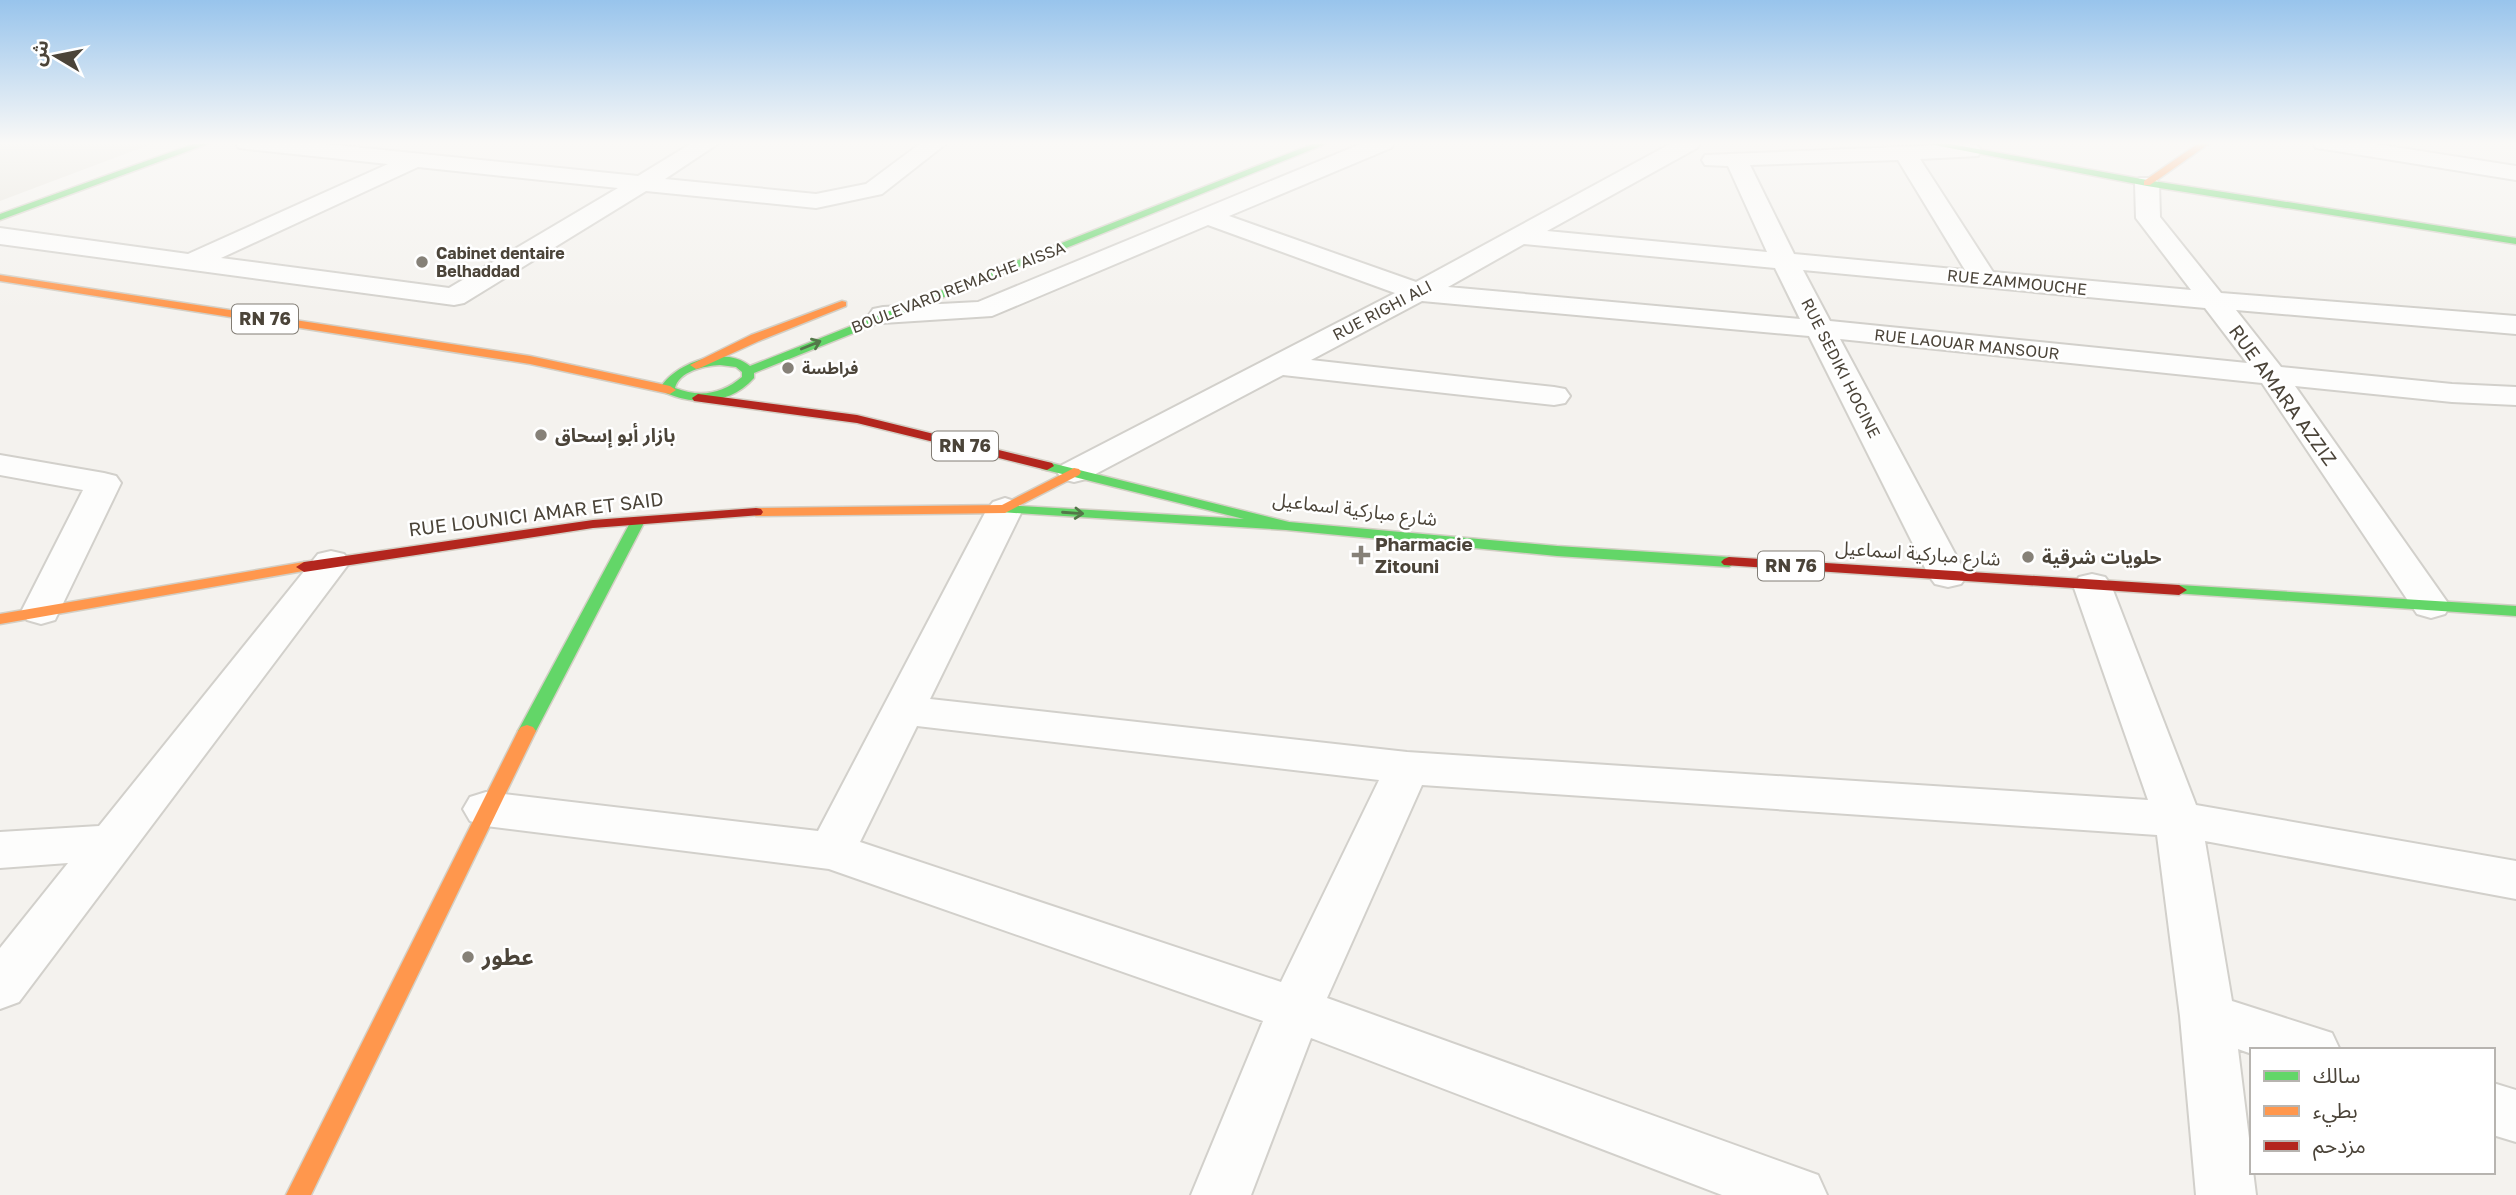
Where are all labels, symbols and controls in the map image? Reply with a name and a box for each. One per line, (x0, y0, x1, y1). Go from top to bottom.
north arrow (21, 21, 91, 91)
text: ش (25, 38, 52, 68)
street label: BOULEVARD REMACHE AISSA (848, 237, 1068, 337)
place label: Cabinet dentaire Belhaddad (436, 243, 565, 281)
marker: Cabinet dentaire Belhaddad (414, 254, 430, 270)
street label: RUE ZAMMOUCHE (1946, 265, 2088, 299)
street label: RUE RIGHI ALI (1329, 275, 1435, 345)
street label: RUE SEDIKI HOCINE (1797, 295, 1885, 441)
road number: RN 76 (232, 304, 298, 334)
street label: RUE AMARA AZZIZ (2225, 320, 2342, 470)
street label: RUE LAOUAR MANSOUR (1873, 324, 2061, 364)
one-way arrow (800, 337, 822, 350)
place label: فراطسة (802, 358, 858, 378)
marker: فراطسة (780, 360, 796, 376)
place label: بازار أبو إسحاق (555, 422, 675, 448)
marker: بازار أبو إسحاق (533, 427, 549, 443)
road number: RN 76 (932, 432, 998, 461)
street label: RUE LOUNICI AMAR ET SAID (407, 486, 665, 541)
street label: شارع مباركية اسماعيل (1271, 487, 1439, 533)
one-way arrow (1061, 507, 1084, 520)
place label: Pharmacie Zitouni (1375, 532, 1473, 577)
street label: شارع مباركية اسماعيل (1835, 535, 2001, 573)
place label: حلويات شرقية (2042, 545, 2162, 569)
marker: Pharmacie Zitouni (1353, 547, 1369, 563)
marker: حلويات شرقية (2020, 549, 2036, 565)
road number: RN 76 (1758, 552, 1824, 580)
place label: عطور (481, 942, 534, 971)
marker: عطور (460, 949, 476, 965)
legend (2250, 1048, 2495, 1174)
text: سالك (2313, 1062, 2360, 1088)
text: بطيء (2313, 1097, 2358, 1127)
text: مزدحم (2313, 1132, 2366, 1161)

